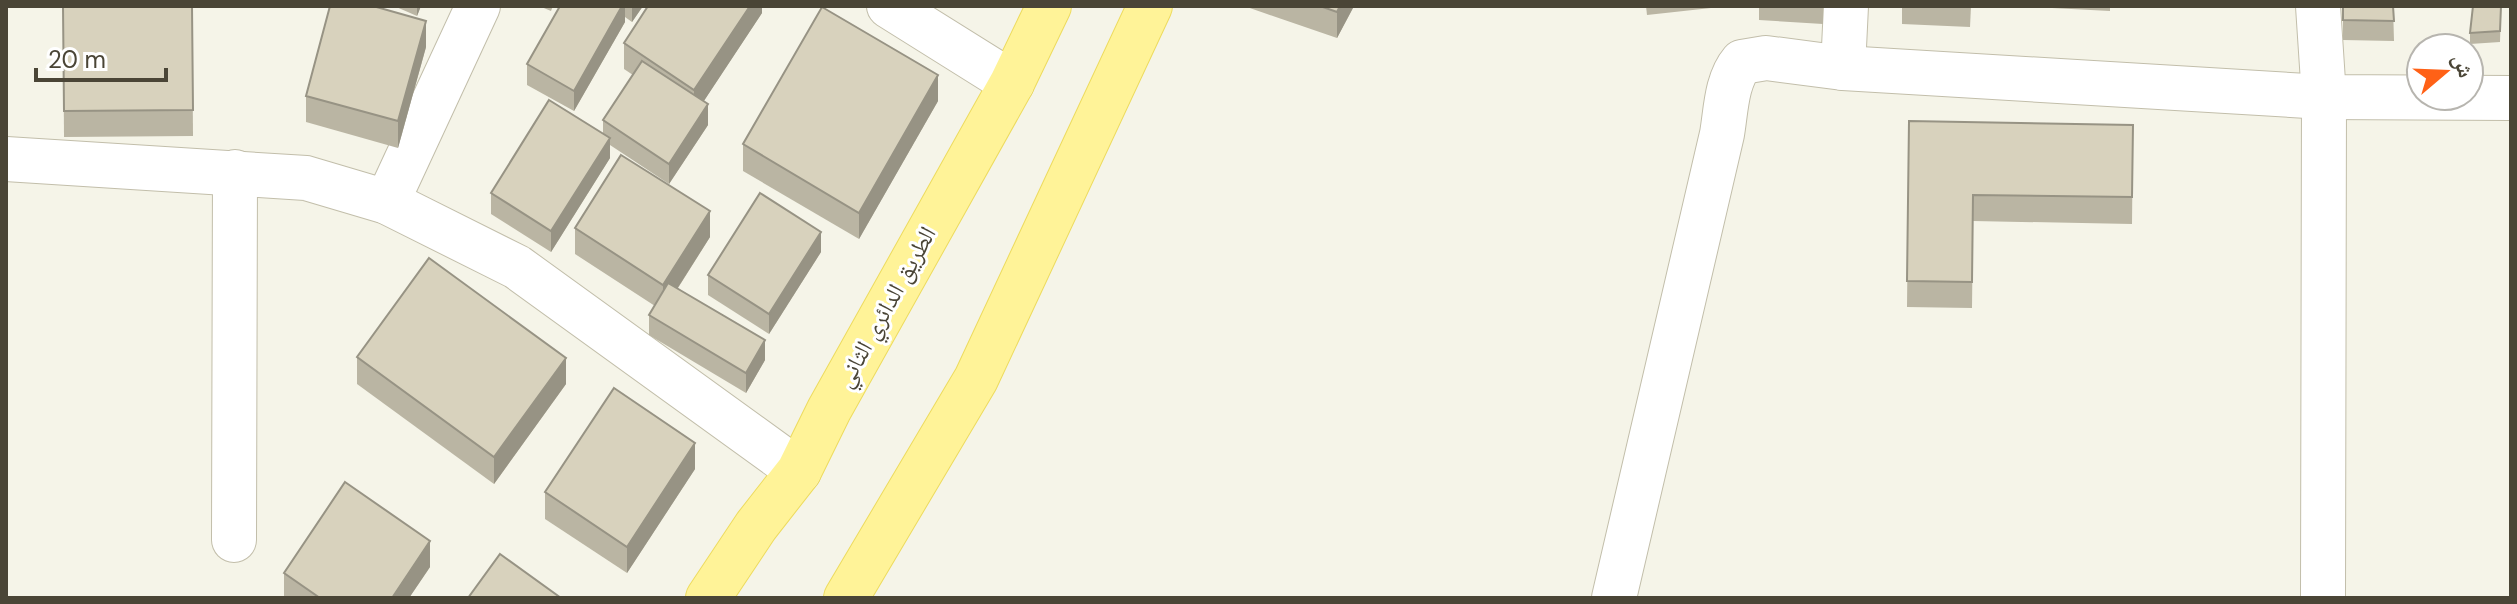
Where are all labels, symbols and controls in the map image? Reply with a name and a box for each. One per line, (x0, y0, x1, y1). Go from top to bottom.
scale bar (36, 32, 166, 82)
north arrow (2405, 32, 2485, 112)
text: 20 m (48, 44, 106, 75)
text: ش (2446, 50, 2481, 81)
street label: الطريق الدائري الثاني (828, 221, 946, 395)

